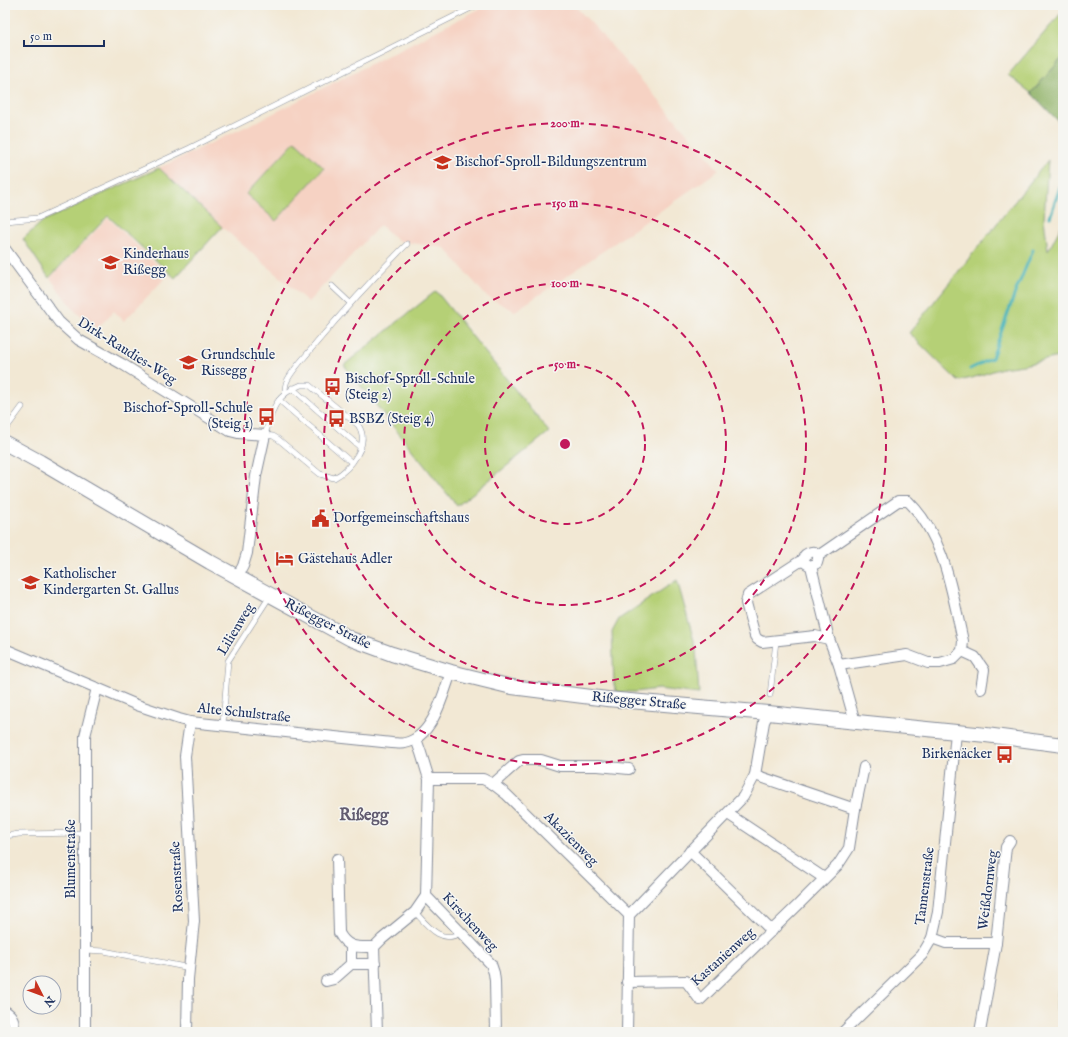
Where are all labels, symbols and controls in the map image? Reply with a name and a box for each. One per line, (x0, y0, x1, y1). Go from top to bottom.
scale bar (24, 22, 104, 48)
text: 50 m (30, 29, 52, 44)
text: 200 m (550, 116, 580, 131)
school or university icon: Bischof-Sproll-Bildungszentrum (432, 152, 452, 172)
place label: Bischof-Sproll-Bildungszentrum (455, 153, 647, 171)
text: 150 m (552, 196, 579, 211)
place label: Kinderhaus Rißegg (123, 245, 189, 279)
school or university icon: Kinderhaus Rißegg (100, 252, 120, 272)
text: 100 m (551, 276, 580, 291)
street label: Dirk-Raudies-Weg (74, 313, 180, 389)
place label: Grundschule Rissegg (201, 346, 276, 380)
school or university icon: Grundschule Rissegg (178, 353, 198, 373)
text: 50 m (554, 357, 577, 372)
place label: Bischof-Sproll-Schule (Steig 2) (345, 370, 476, 404)
bus stop icon: Bischof-Sproll-Schule (Steig 2) (322, 377, 342, 397)
place label: Bischof-Sproll-Schule (Steig 1) (123, 399, 254, 433)
bus stop icon: Bischof-Sproll-Schule (Steig 1) (256, 406, 276, 426)
bus stop icon: BSBZ (Steig 4) (326, 409, 346, 429)
place label: BSBZ (Steig 4) (349, 410, 434, 428)
centre of rings (558, 437, 572, 451)
public building icon: Dorfgemeinschaftshaus (310, 508, 330, 528)
place label: Dorfgemeinschaftshaus (333, 509, 469, 527)
hotel icon: Gästehaus Adler (275, 549, 295, 569)
place label: Gästehaus Adler (298, 550, 392, 568)
place label: Katholischer Kindergarten St. Gallus (43, 565, 179, 599)
school or university icon: Katholischer Kindergarten St. Gallus (20, 572, 40, 592)
street label: Rißegger Straße (282, 595, 375, 654)
street label: Lilienweg (213, 599, 259, 659)
street label: Rißegger Straße (591, 688, 687, 714)
street label: Alte Schulstraße (195, 699, 292, 727)
bus stop icon: Birkenäcker (995, 744, 1015, 764)
place label: Birkenäcker (922, 745, 992, 763)
district label: Rißegg (339, 806, 390, 826)
street label: Akazienweg (539, 807, 602, 870)
street label: Blumenstraße (62, 819, 80, 899)
street label: Rosenstraße (166, 840, 188, 913)
street label: Tannenstraße (911, 845, 939, 926)
street label: Weißdornweg (974, 848, 1002, 931)
street label: Kirschenweg (438, 889, 502, 956)
street label: Kastanienweg (687, 923, 759, 990)
north arrow (22, 975, 62, 1015)
text: N (40, 992, 58, 1010)

